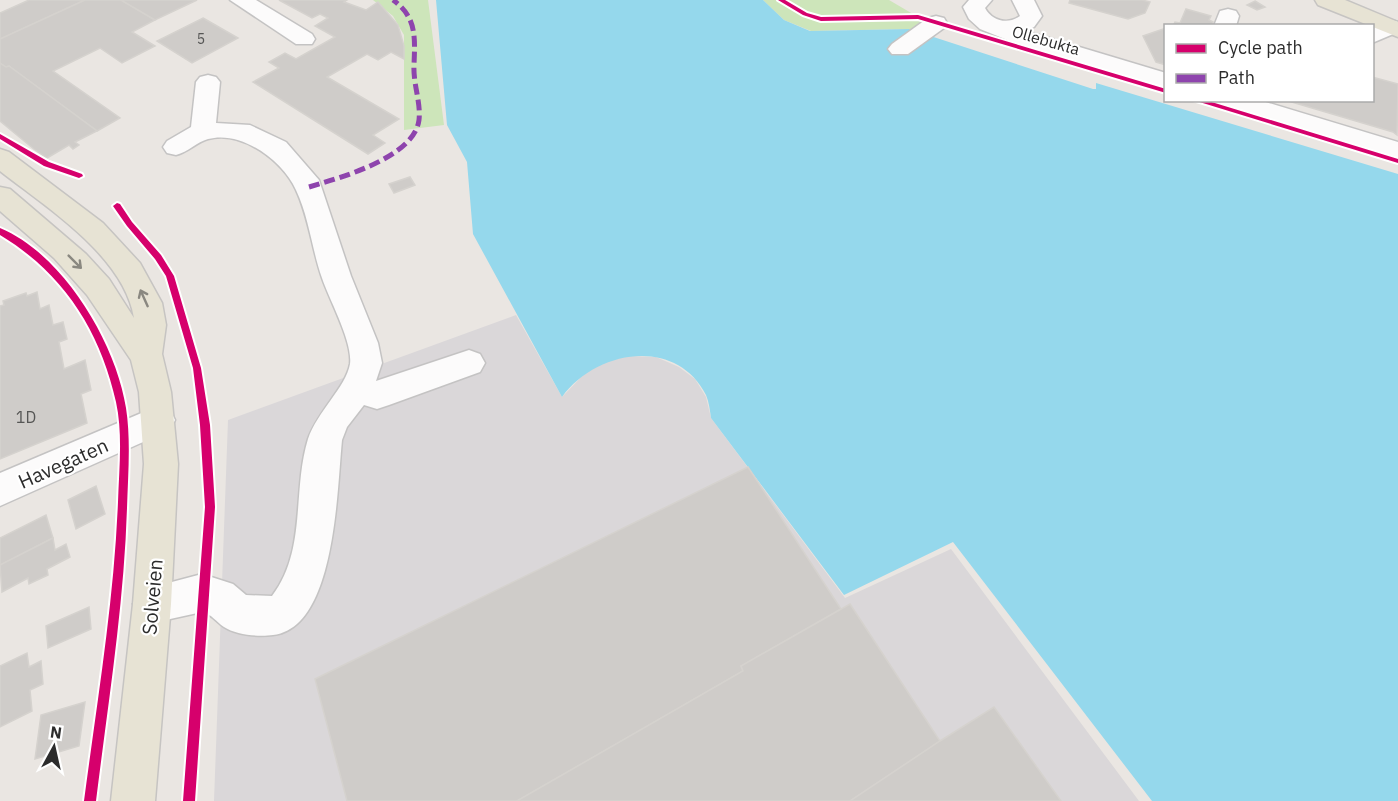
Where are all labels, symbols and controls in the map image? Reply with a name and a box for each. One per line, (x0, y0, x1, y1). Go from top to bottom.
street label: Ollebukta (1010, 21, 1083, 59)
legend (1164, 24, 1374, 102)
house number: 5 (197, 30, 205, 48)
text: Cycle path (1218, 36, 1303, 59)
text: Path (1218, 66, 1255, 89)
one-way arrow (67, 254, 82, 269)
one-way arrow (138, 289, 149, 307)
house number: 1D (16, 407, 36, 427)
street label: Havegaten (14, 431, 112, 495)
street label: Solveien (135, 558, 169, 636)
north arrow (24, 717, 84, 777)
text: N (49, 721, 63, 743)

